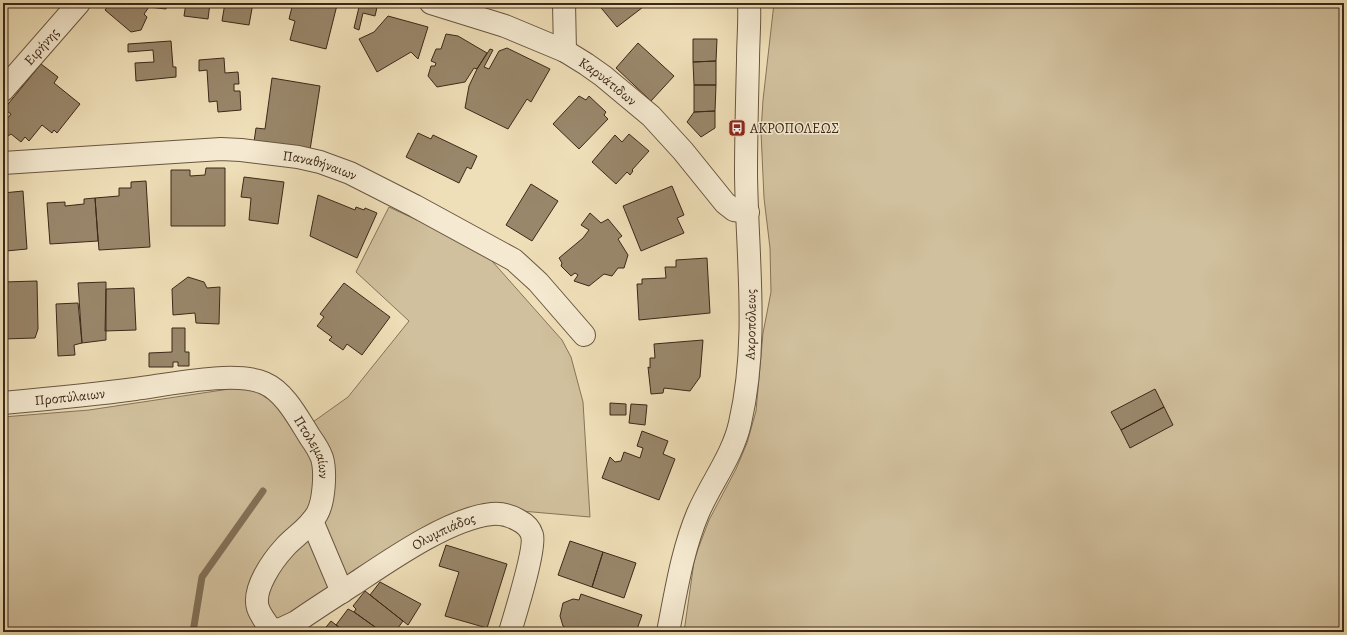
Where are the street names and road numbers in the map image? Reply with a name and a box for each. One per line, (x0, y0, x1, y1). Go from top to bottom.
street label: Ειρήνης (20, 24, 63, 70)
street label: Καρυάτιδων (575, 53, 641, 110)
street label: Παναθήναιων (282, 146, 360, 185)
street label: Ακροπόλεως (740, 289, 761, 361)
street label: Προπύλαιων (34, 384, 106, 410)
street label: Πτολεμαίων (289, 412, 333, 479)
street label: Ολυμπιάδος (408, 509, 478, 555)

